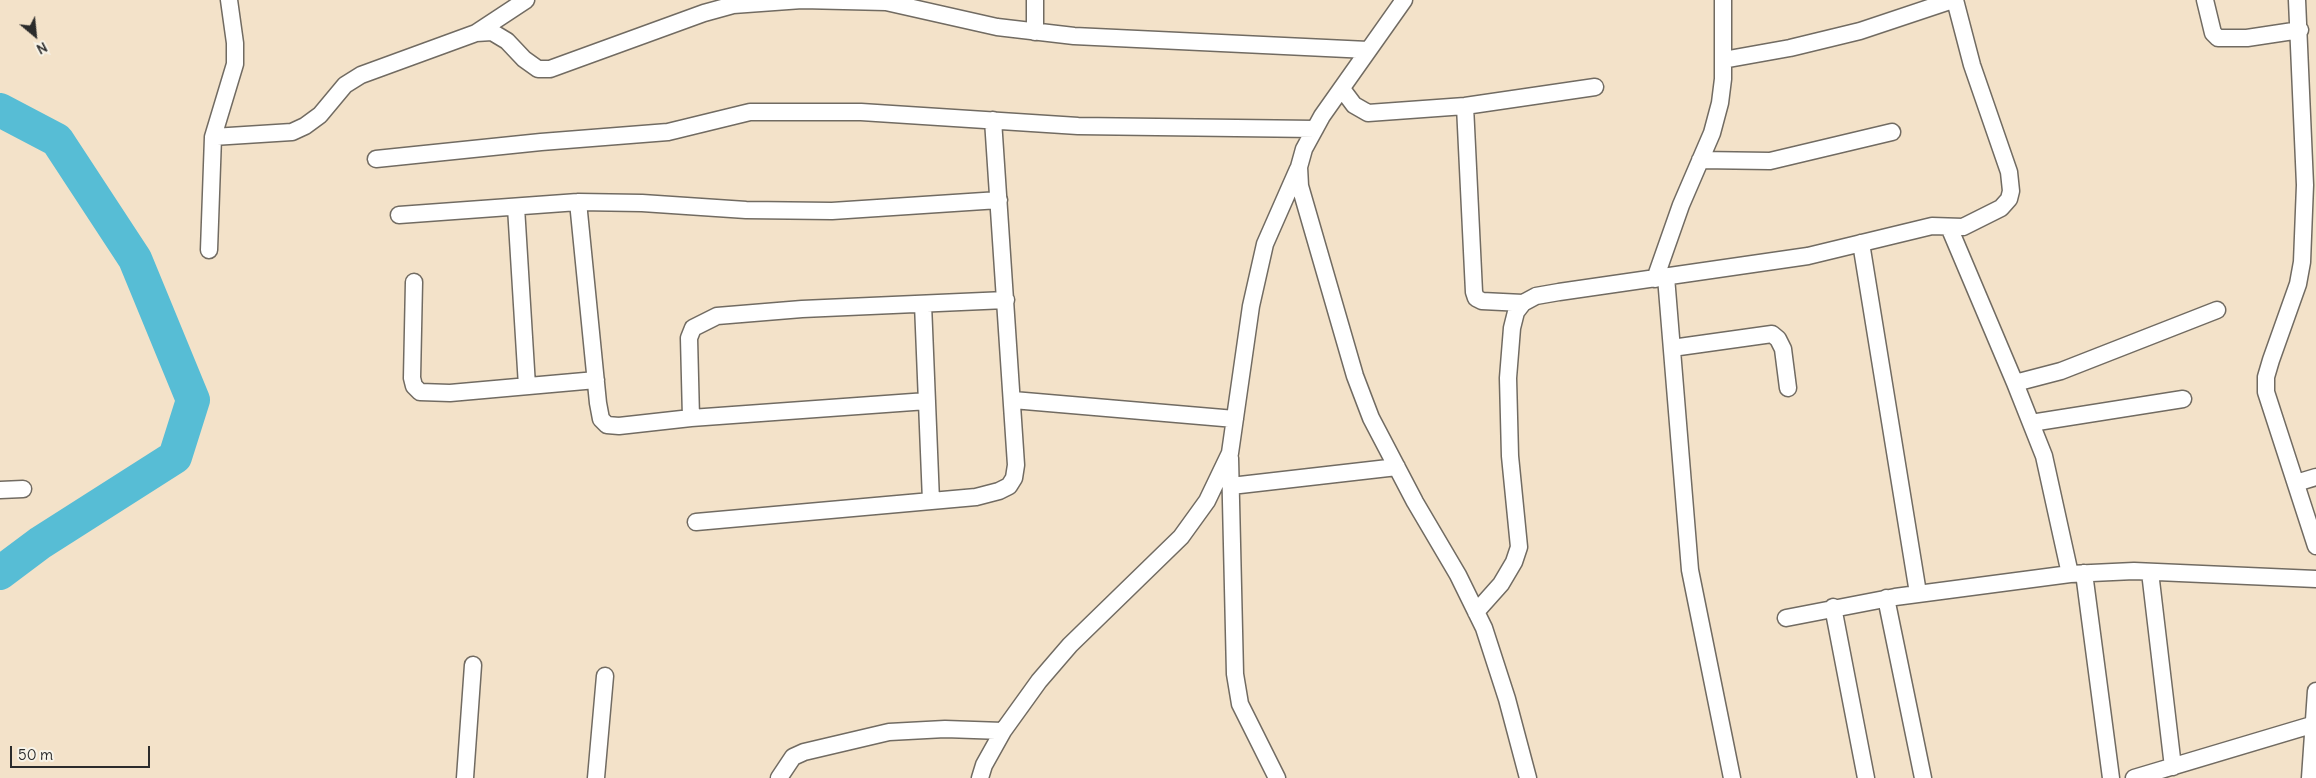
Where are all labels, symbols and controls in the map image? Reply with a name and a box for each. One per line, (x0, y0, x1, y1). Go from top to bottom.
north arrow (10, 10, 60, 60)
text: N (34, 38, 51, 58)
scale bar (12, 736, 152, 768)
text: 50 m (18, 745, 53, 764)

